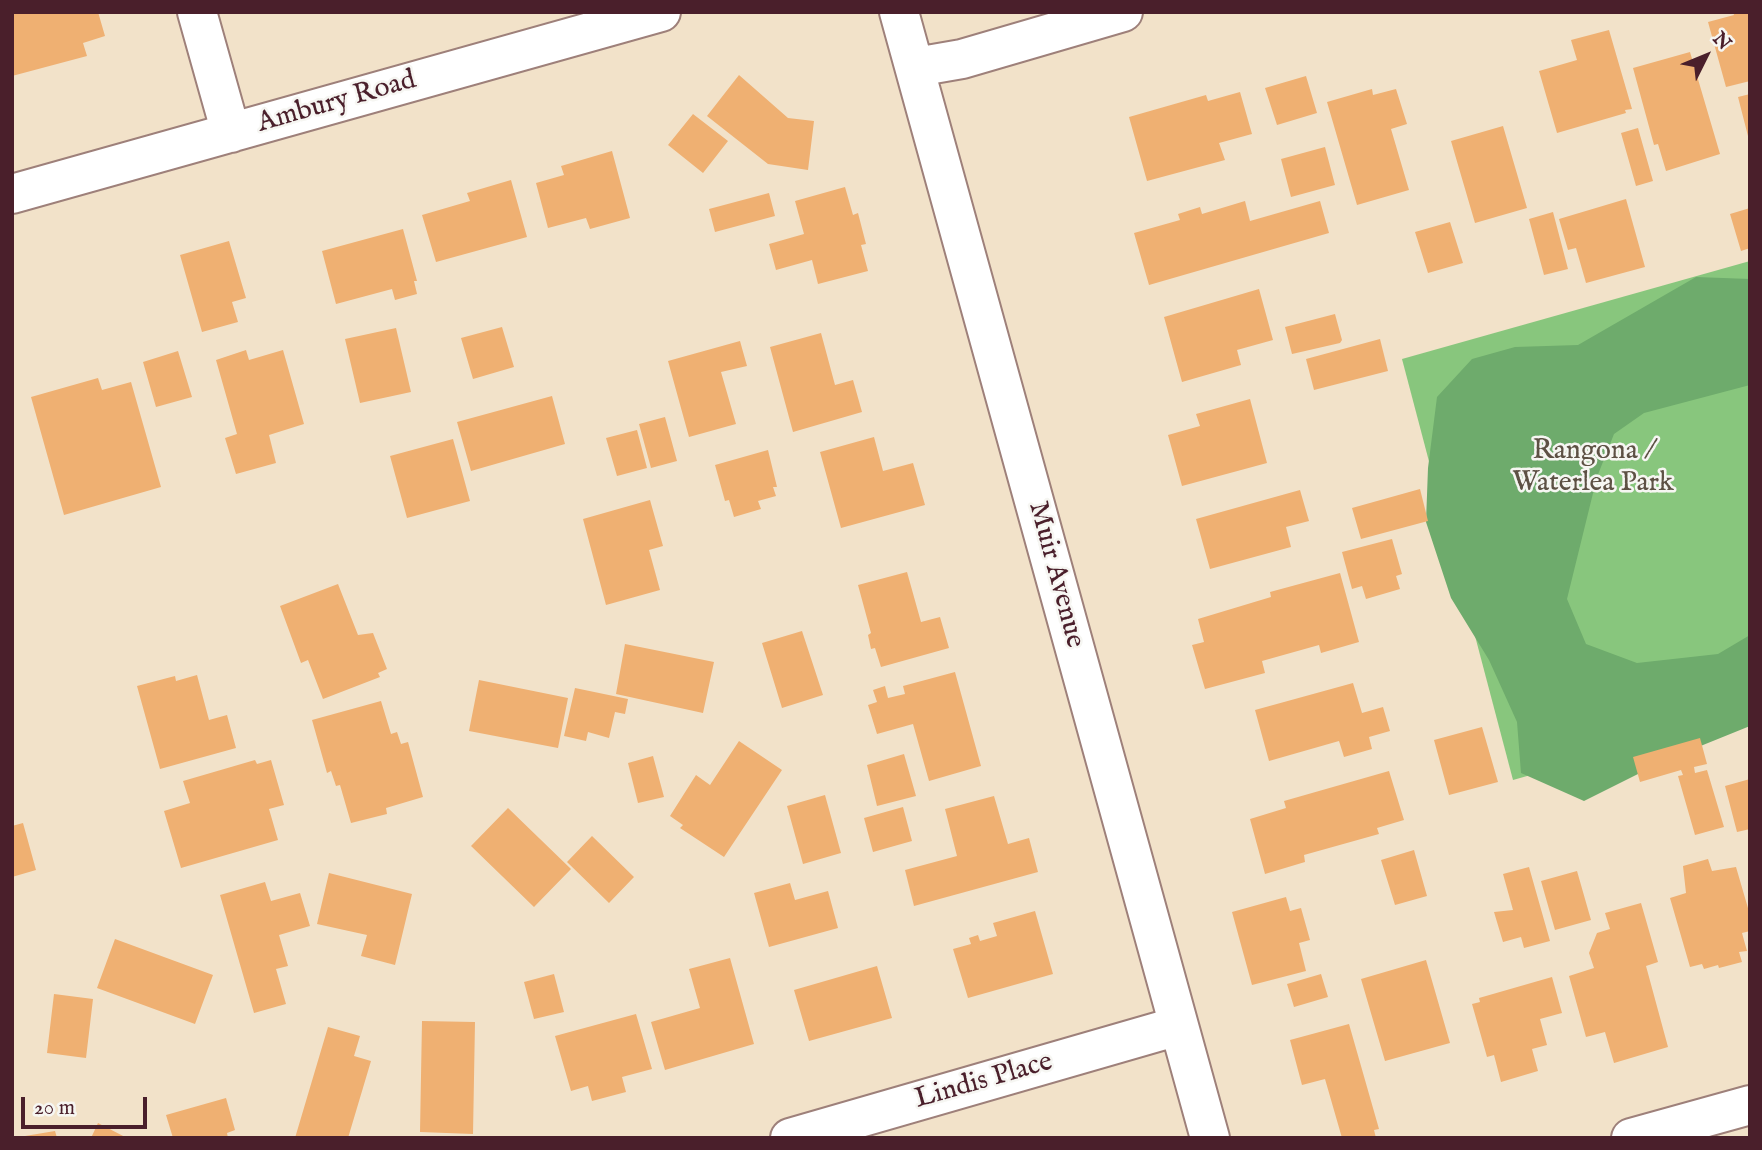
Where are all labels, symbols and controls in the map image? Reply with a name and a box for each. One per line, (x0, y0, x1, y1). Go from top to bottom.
north arrow (1671, 21, 1741, 91)
text: N (1707, 27, 1736, 56)
street label: Ambury Road (254, 64, 420, 142)
park label: Rangona / Waterlea Park (1512, 435, 1674, 501)
street label: Muir Avenue (1019, 498, 1091, 652)
street label: Lindis Place (911, 1046, 1057, 1118)
scale bar (24, 1084, 150, 1128)
text: 20 m (34, 1095, 75, 1122)

